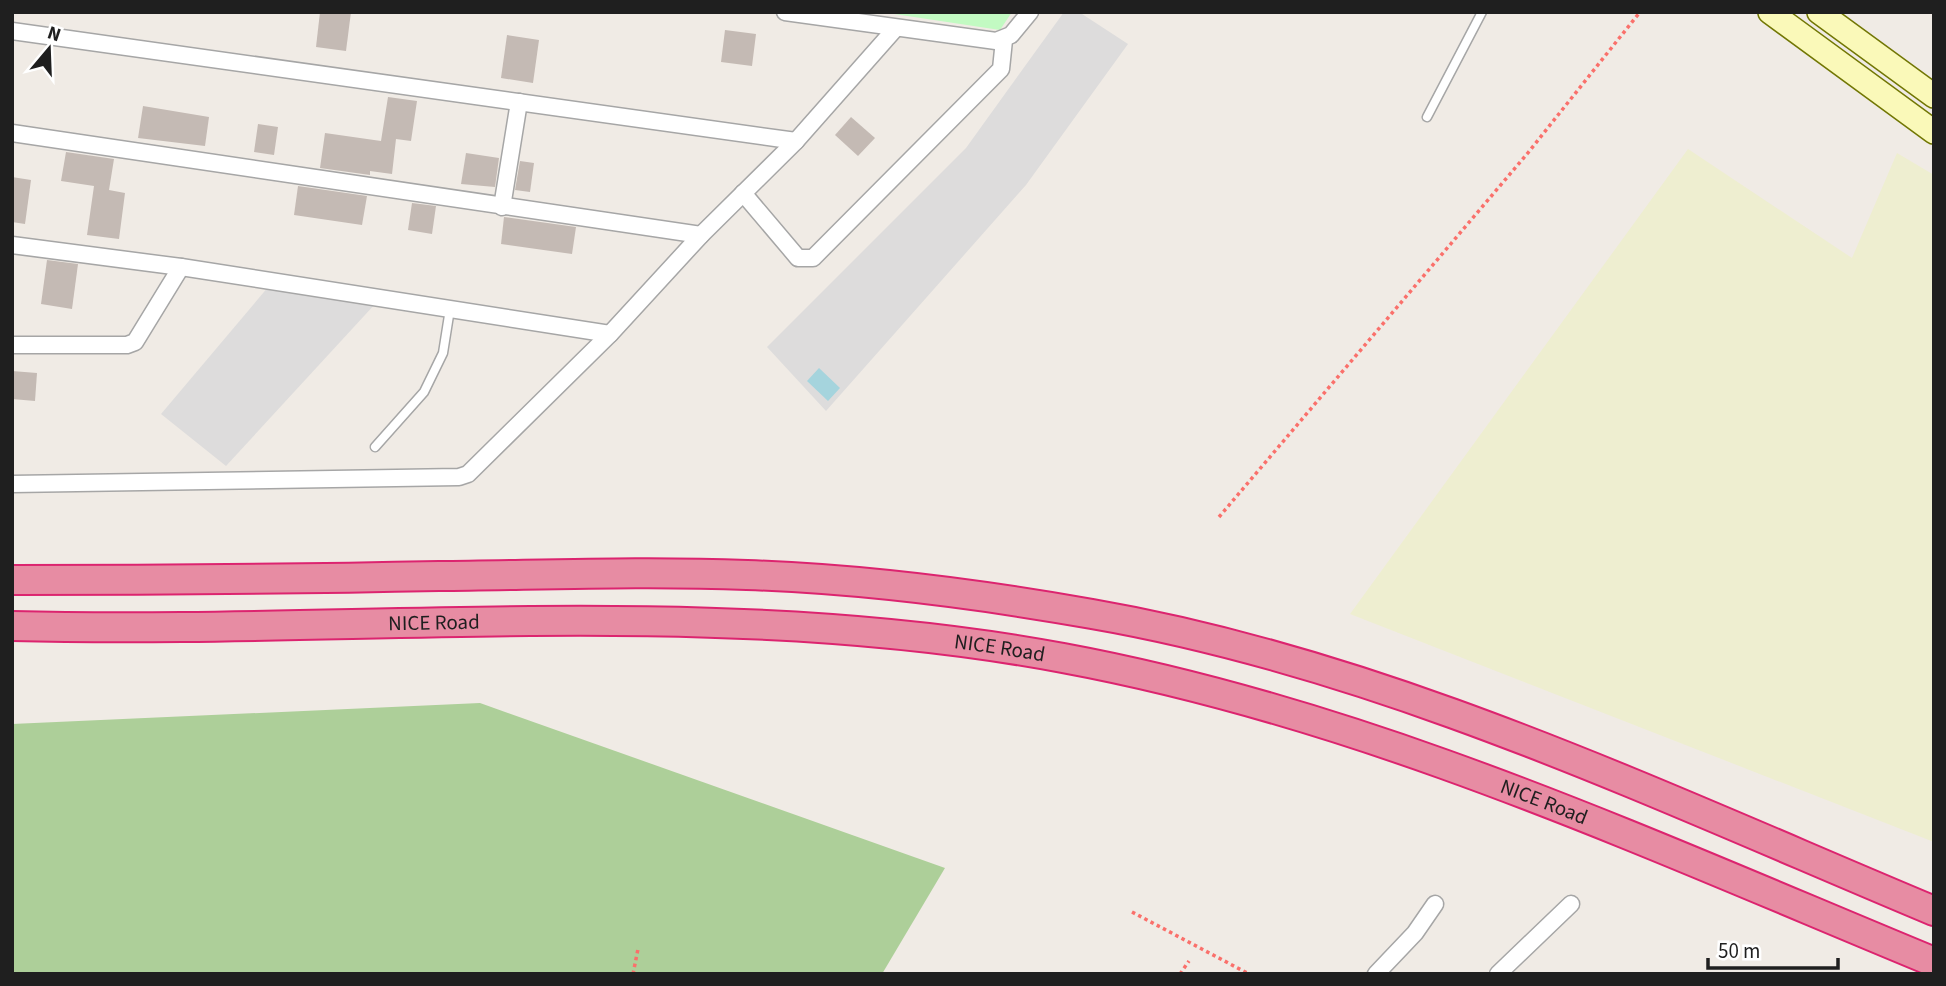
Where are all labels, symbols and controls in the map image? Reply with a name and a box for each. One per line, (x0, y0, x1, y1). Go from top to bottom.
north arrow (14, 14, 84, 84)
text: N (44, 20, 64, 49)
street label: NICE Road (388, 607, 480, 638)
street label: NICE Road (952, 626, 1047, 669)
street label: NICE Road (1496, 771, 1592, 832)
scale bar (1708, 926, 1838, 970)
text: 50 m (1718, 936, 1760, 966)

